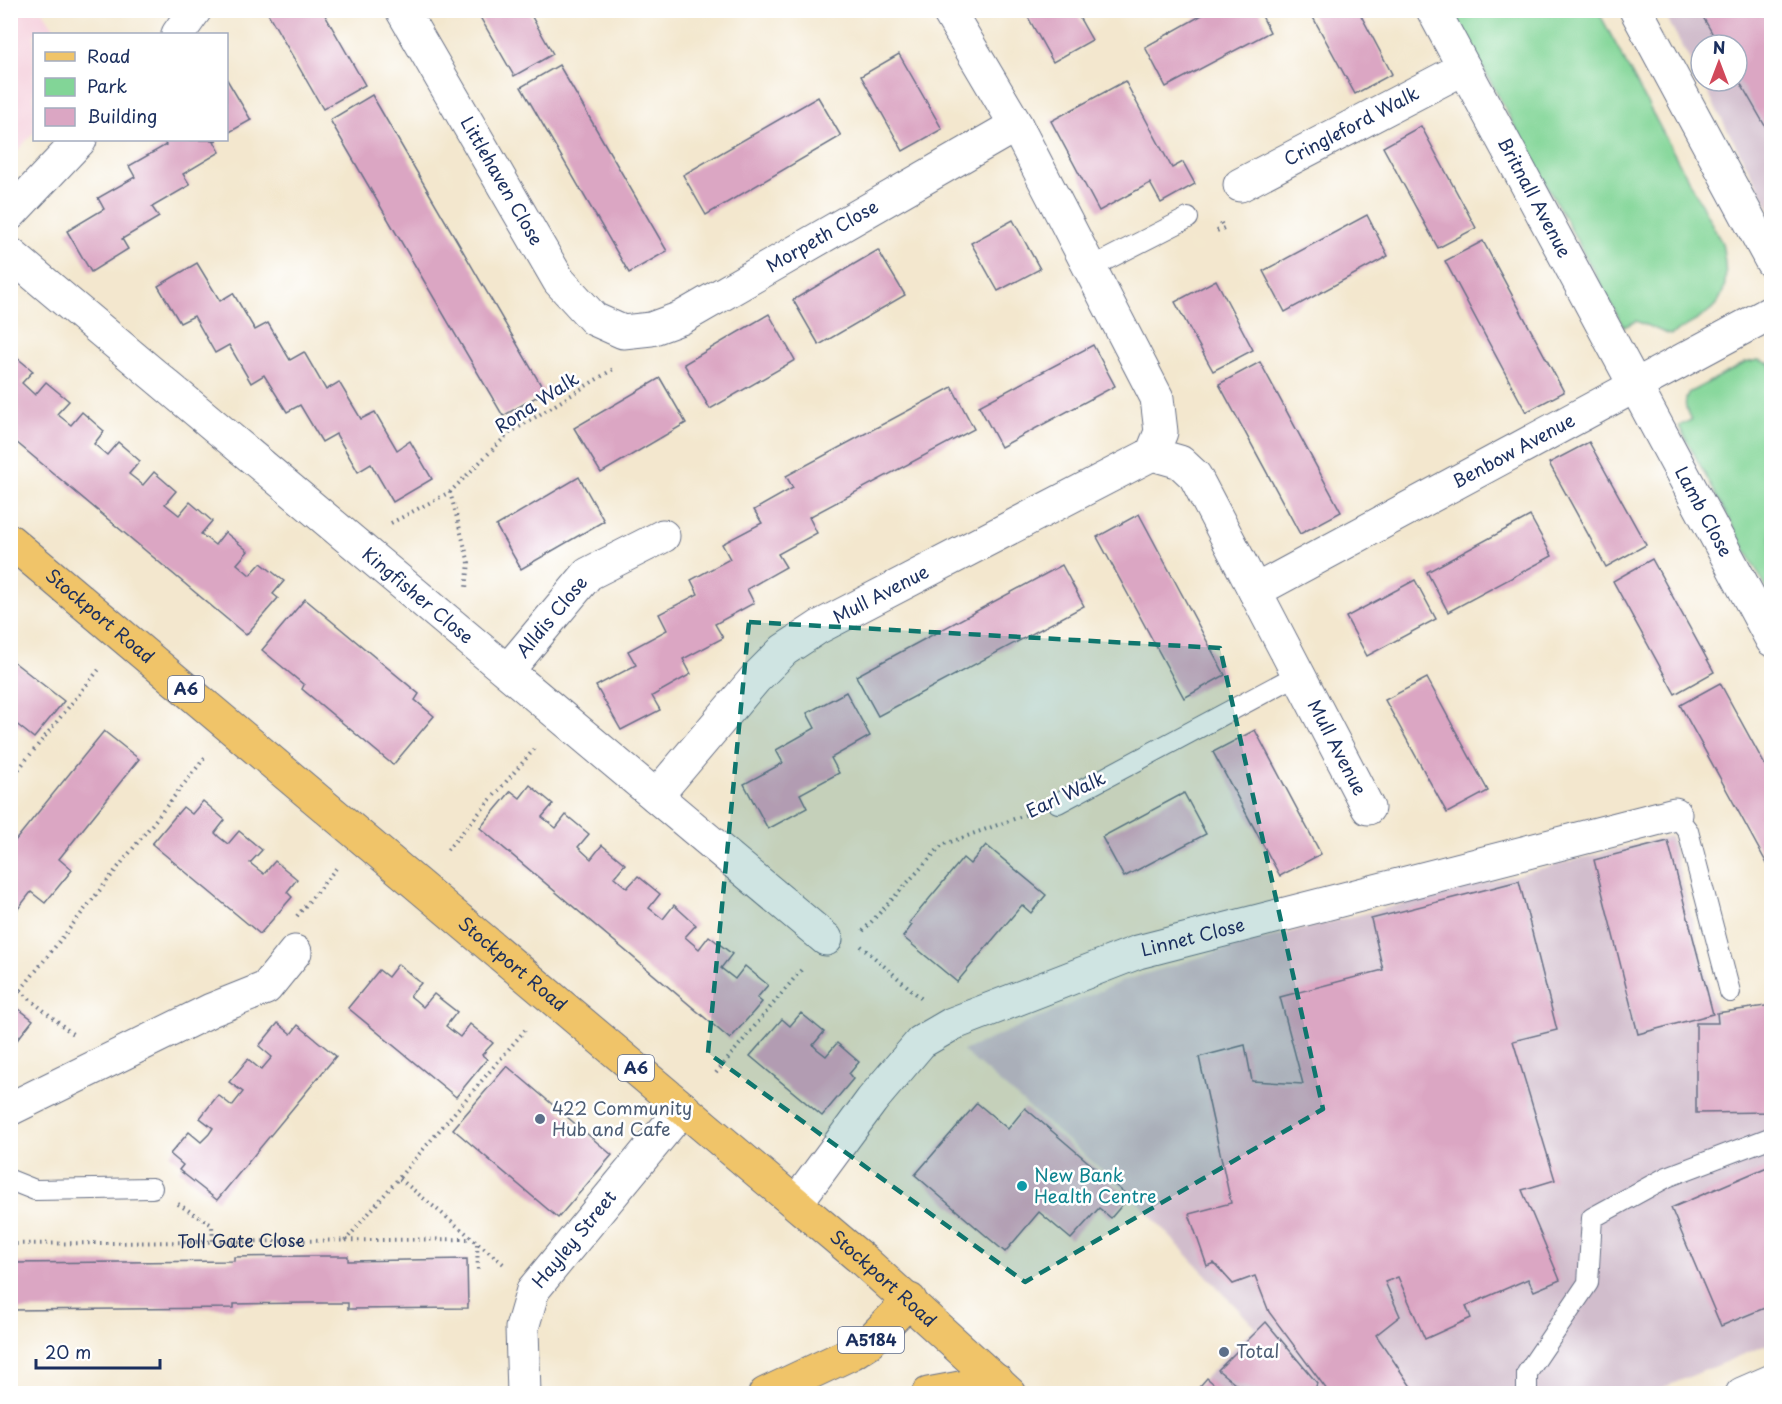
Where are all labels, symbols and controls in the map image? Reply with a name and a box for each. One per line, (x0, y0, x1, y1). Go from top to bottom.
legend (33, 33, 228, 141)
north arrow (1689, 33, 1749, 93)
text: N (1713, 35, 1725, 59)
text: Road (87, 42, 131, 69)
text: Park (87, 72, 127, 99)
street label: Cringleford Walk (1279, 79, 1423, 172)
text: Building (87, 102, 157, 129)
street label: Littlehaven Close (455, 111, 551, 250)
street label: Britnall Avenue (1492, 132, 1579, 262)
street label: Morpeth Close (761, 192, 883, 278)
street label: Rona Walk (489, 364, 584, 439)
street label: Benbow Avenue (1447, 406, 1579, 494)
street label: Lamb Close (1669, 461, 1740, 561)
street label: Kingfisher Close (357, 540, 480, 650)
street label: Mull Avenue (828, 557, 933, 630)
street label: Stockport Road (40, 561, 161, 669)
street label: Alldis Close (509, 569, 593, 663)
road number: A6 (168, 676, 204, 702)
street label: Mull Avenue (1302, 694, 1374, 800)
street label: Earl Walk (1021, 764, 1109, 824)
street label: Stockport Road (453, 909, 574, 1017)
street label: Linnet Close (1138, 910, 1247, 963)
road number: A6 (618, 1055, 654, 1081)
place label: 422 Community Hub and Cafe (552, 1094, 692, 1142)
marker: 422 Community Hub and Cafe (533, 1112, 547, 1126)
place label: New Bank Health Centre (1034, 1161, 1157, 1209)
marker: New Bank Health Centre (1015, 1179, 1029, 1193)
street label: Hayley Street (525, 1184, 622, 1293)
street label: Stockport Road (825, 1223, 943, 1333)
street label: Toll Gate Close (177, 1226, 305, 1254)
road number: A5184 (838, 1327, 904, 1353)
scale bar (36, 1332, 160, 1370)
place label: Total (1236, 1337, 1279, 1364)
text: 20 m (45, 1338, 91, 1365)
marker: Total (1217, 1345, 1231, 1359)

